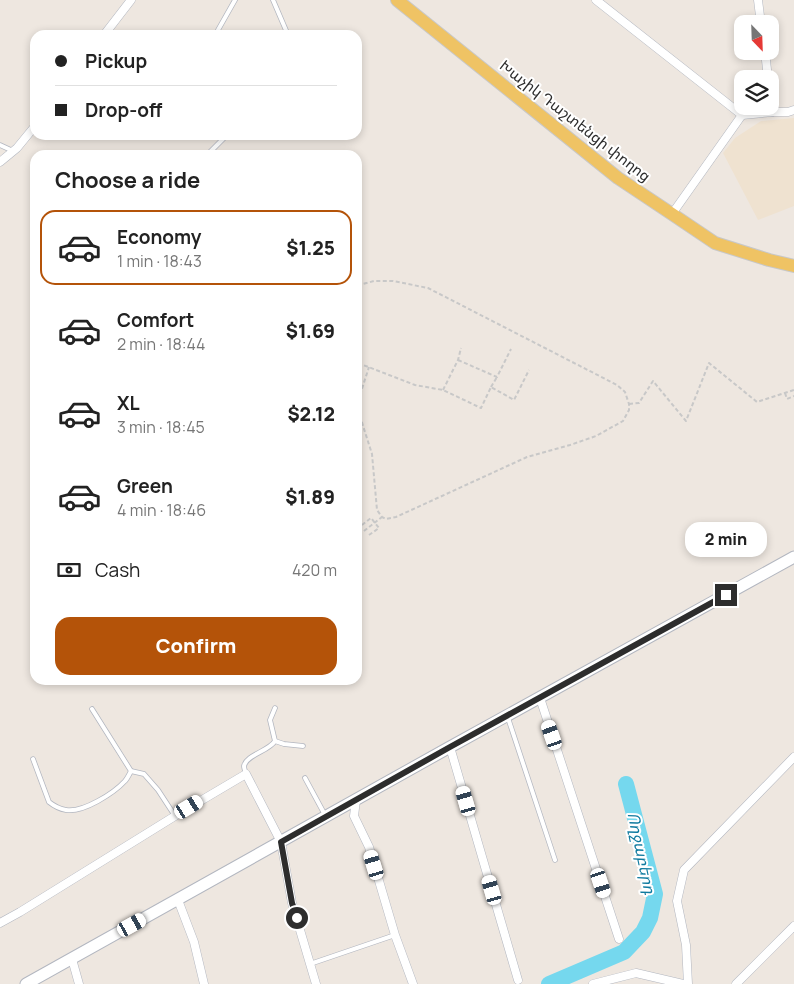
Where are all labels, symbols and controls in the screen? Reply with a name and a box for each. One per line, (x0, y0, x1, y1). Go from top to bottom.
north arrow (734, 15, 779, 60)
map controls (734, 15, 779, 115)
text: Pickup (85, 48, 147, 74)
street label: Խաչիկ Դաշտենցի փողոց (495, 55, 655, 186)
button: layers (734, 70, 779, 115)
text: Drop-off (85, 97, 162, 123)
text: Choose a ride (55, 165, 200, 195)
text: Economy (117, 224, 201, 250)
icon: car (57, 225, 102, 270)
text: $1.25 (286, 235, 335, 261)
text: 1 min · 18:43 (117, 250, 202, 272)
text: Comfort (117, 307, 194, 333)
icon: car (57, 308, 102, 353)
text: $1.69 (286, 318, 335, 344)
text: 2 min · 18:44 (117, 333, 206, 355)
text: XL (117, 390, 140, 416)
icon: car (57, 391, 102, 436)
text: $2.12 (287, 401, 335, 427)
text: 3 min · 18:45 (117, 416, 205, 438)
text: Green (117, 473, 173, 499)
icon: car (57, 474, 102, 519)
text: $1.89 (285, 484, 335, 510)
text: 4 min · 18:46 (117, 499, 206, 521)
callout: 2 min (685, 522, 767, 558)
text: 2 min (705, 528, 747, 550)
icon: cash (55, 556, 83, 584)
text: Cash (95, 557, 140, 583)
text: 420 m (292, 559, 337, 581)
route end (715, 584, 737, 606)
button: Confirm (55, 617, 337, 675)
car (540, 718, 563, 752)
car (454, 785, 477, 817)
car (172, 793, 205, 821)
water label: Ողջաբերդ (623, 810, 662, 897)
car (362, 848, 385, 882)
car (589, 866, 612, 900)
car (480, 874, 503, 906)
route start (286, 907, 308, 929)
car (115, 911, 148, 939)

